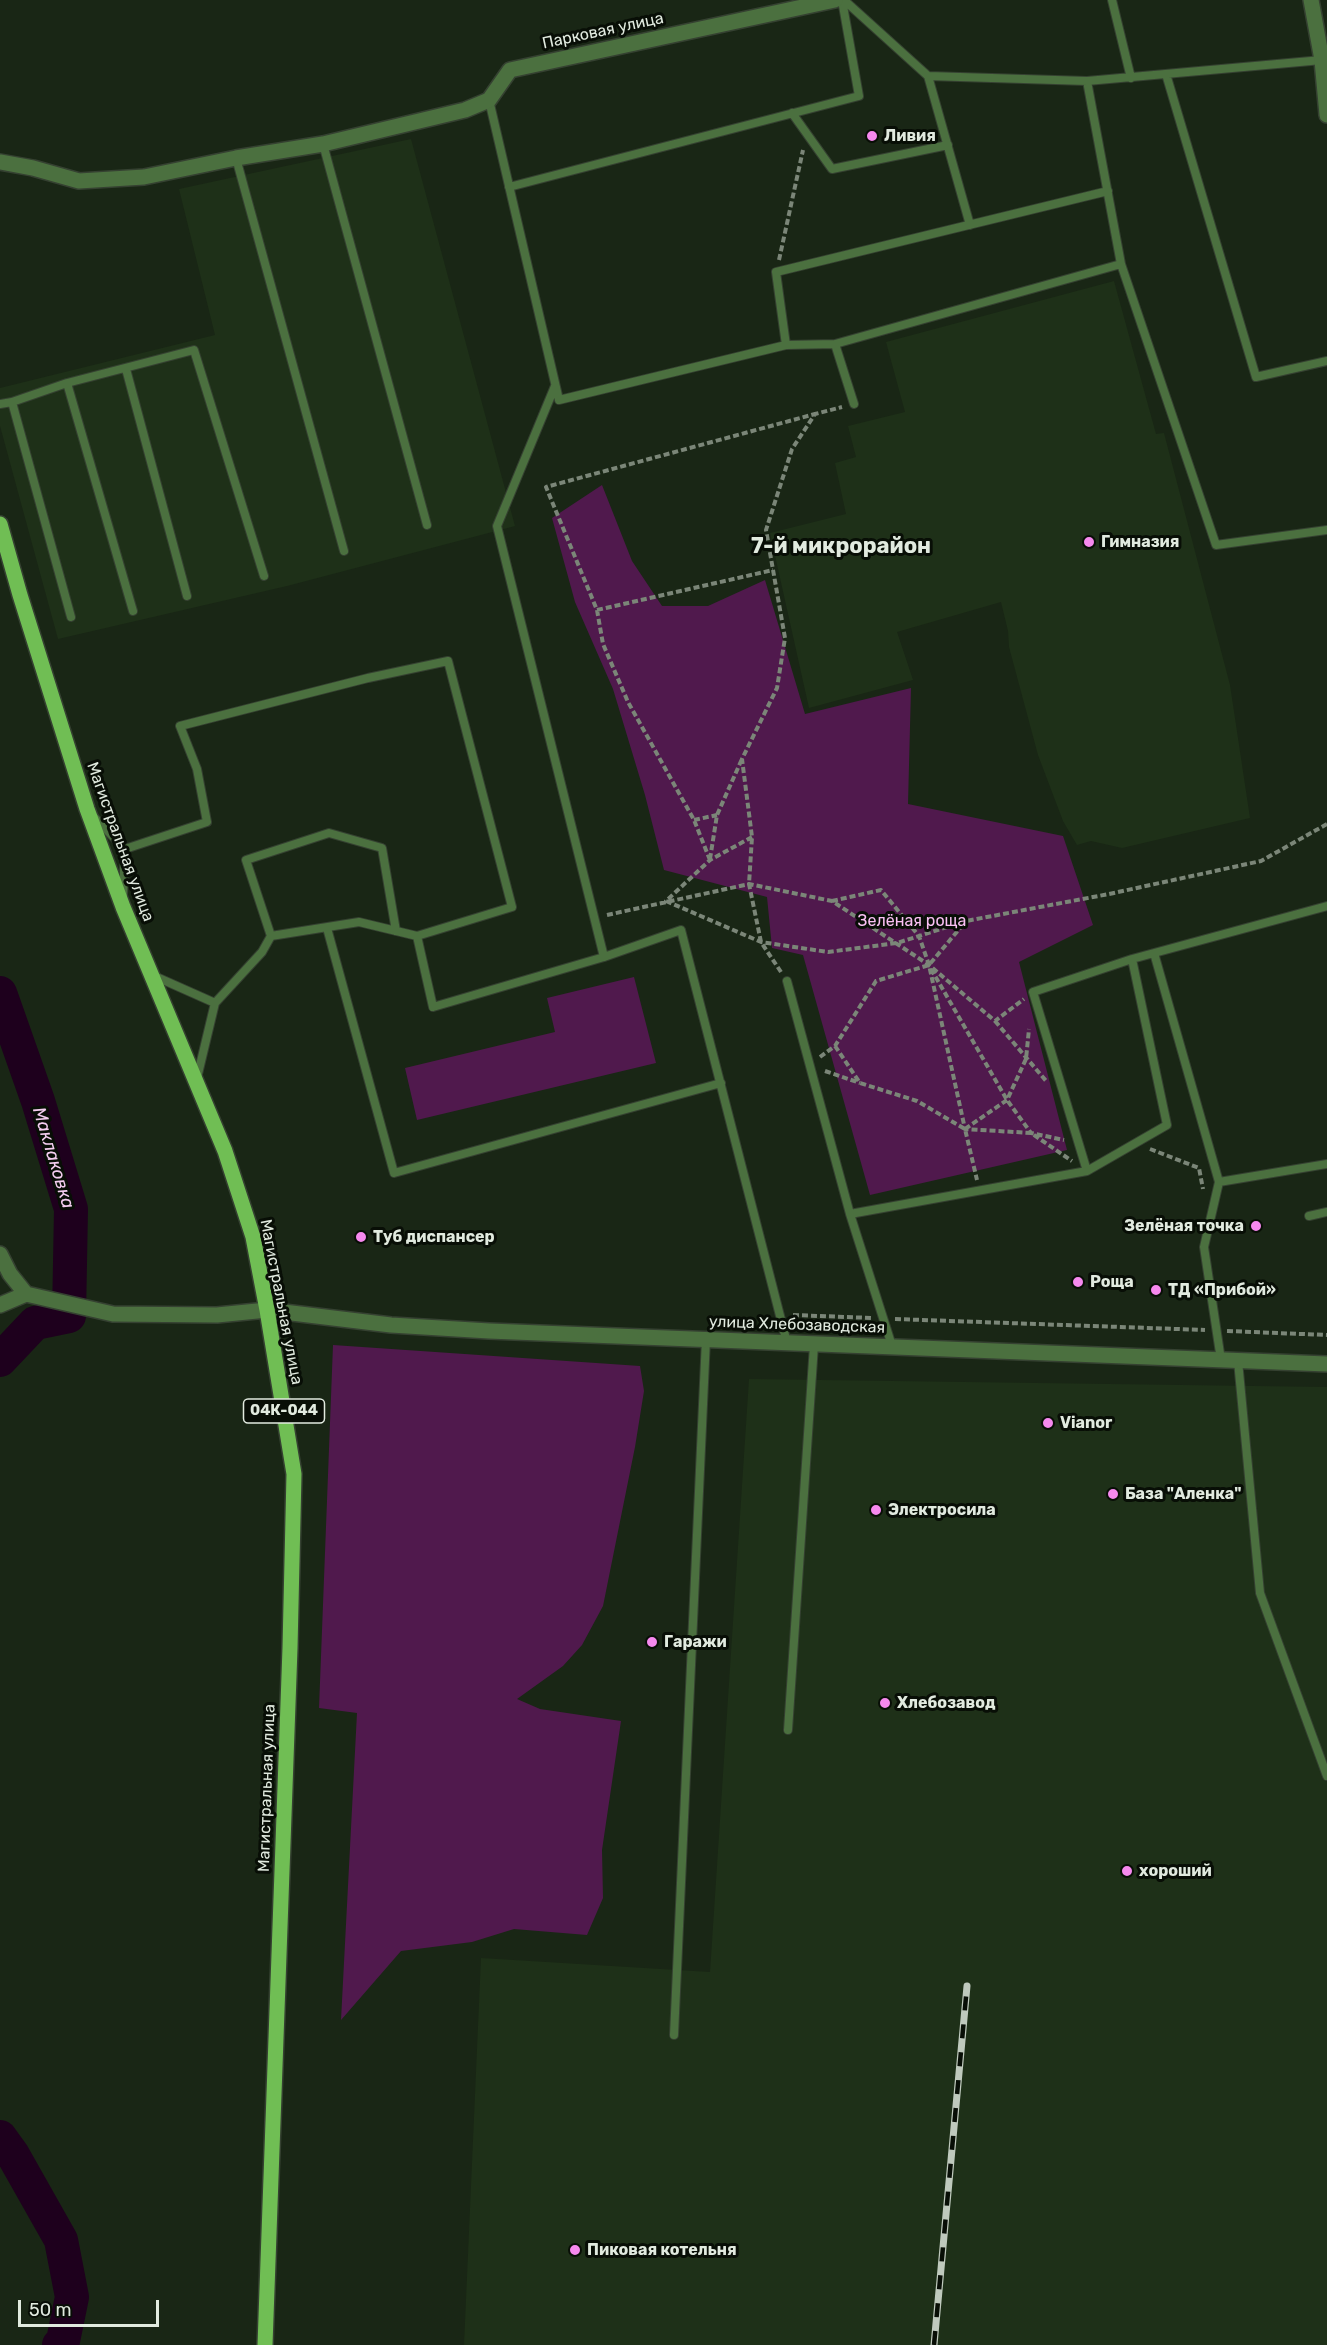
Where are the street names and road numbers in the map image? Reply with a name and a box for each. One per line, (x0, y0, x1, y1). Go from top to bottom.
street label: Парковая улица (541, 9, 665, 53)
street label: Магистральная улица (82, 760, 158, 924)
street label: Магистральная улица (256, 1218, 306, 1386)
street label: улица Хлебозаводская (708, 1312, 886, 1338)
road number: 04К-044 (244, 1399, 324, 1423)
street label: Магистральная улица (254, 1704, 280, 1872)

